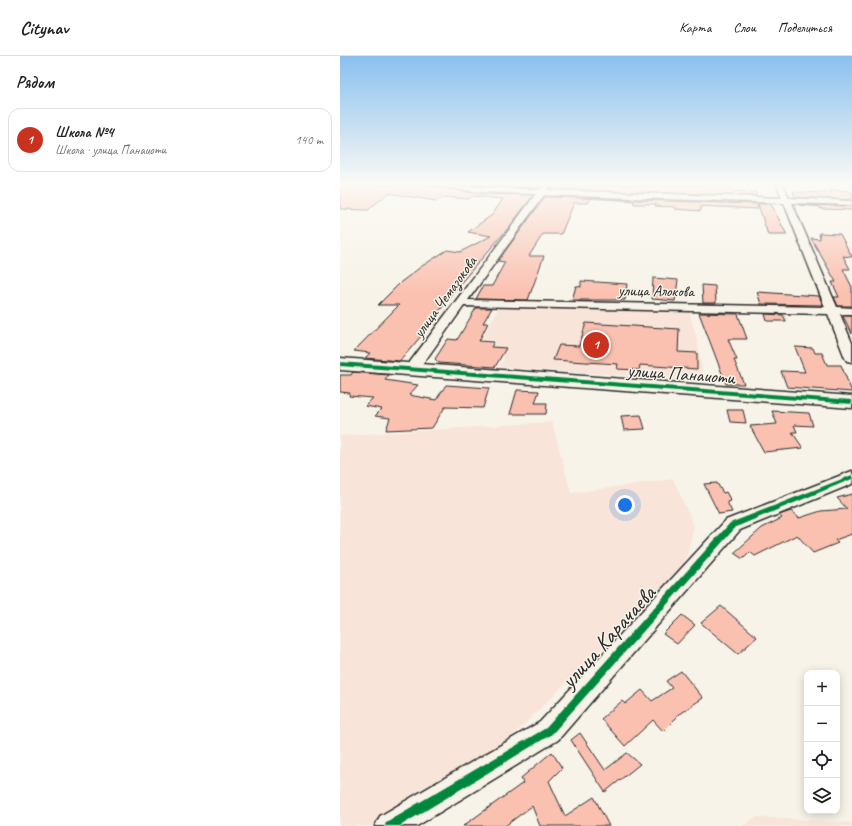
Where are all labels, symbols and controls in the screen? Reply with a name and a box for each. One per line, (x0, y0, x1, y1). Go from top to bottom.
text: Citynav (20, 16, 68, 40)
text: Карта (679, 19, 711, 36)
text: Слои (733, 19, 756, 36)
text: Поделиться (778, 19, 832, 36)
text: Рядом (16, 72, 54, 93)
text: Школа №4 (55, 123, 114, 142)
text: 1 (27, 132, 33, 148)
text: 140 m (295, 132, 323, 148)
text: Школа · улица Панаиоти (55, 142, 166, 158)
street label: улица Чемазокова (408, 251, 482, 342)
street label: улица Алокова (617, 280, 695, 302)
pin: 1 (583, 330, 609, 360)
street label: улица Панаиоти (625, 358, 737, 390)
your location (615, 495, 635, 515)
street label: улица Карачаева (553, 578, 663, 696)
map controls (804, 670, 840, 814)
button: + (804, 670, 840, 706)
button: − (804, 706, 840, 742)
button: locate (804, 742, 840, 778)
button: layers (804, 778, 840, 814)

